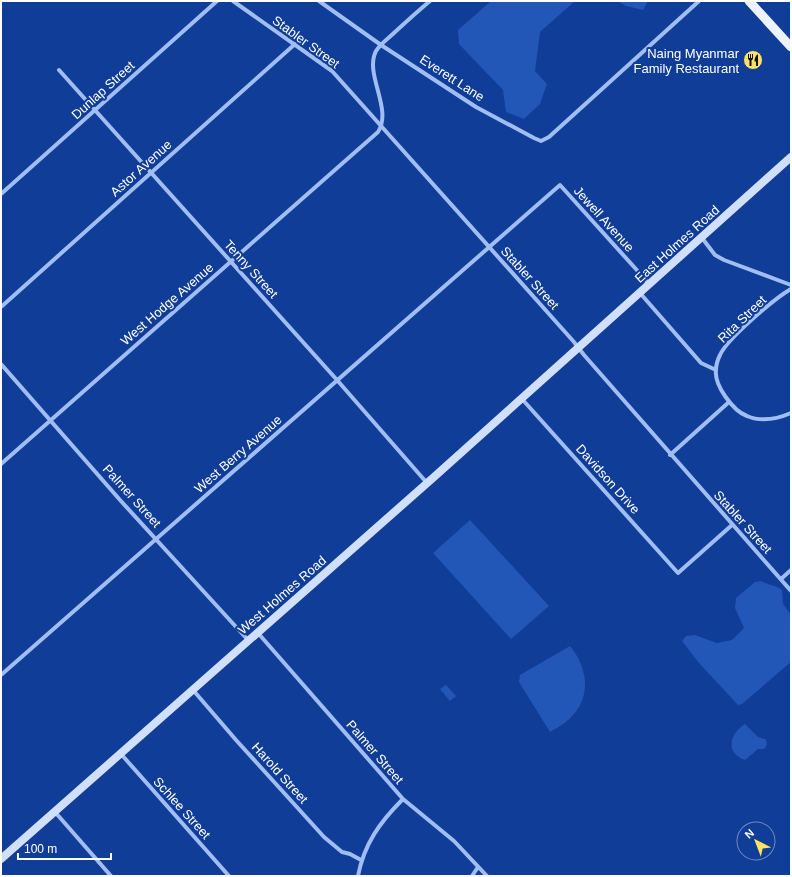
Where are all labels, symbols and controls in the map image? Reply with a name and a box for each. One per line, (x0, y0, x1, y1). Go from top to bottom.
street label: Stabler Street (269, 13, 343, 72)
place label: Naing Myanmar Family Restaurant (634, 46, 740, 76)
restaurant icon: Naing Myanmar Family Restaurant (742, 49, 764, 71)
street label: Everett Lane (417, 52, 487, 104)
street label: Dunlap Street (68, 58, 138, 122)
street label: Astor Avenue (107, 137, 175, 199)
street label: Jewell Avenue (571, 183, 637, 255)
street label: East Holmes Road (632, 202, 722, 286)
street label: Tenny Street (221, 237, 281, 301)
street label: Stabler Street (498, 243, 562, 313)
street label: West Hodge Avenue (118, 260, 216, 348)
street label: Rita Street (715, 292, 770, 346)
street label: West Berry Avenue (191, 412, 285, 496)
street label: Davidson Drive (573, 441, 643, 517)
street label: Palmer Street (100, 461, 164, 531)
street label: Stabler Street (711, 487, 775, 557)
street label: West Holmes Road (235, 553, 329, 637)
street label: Palmer Street (343, 717, 407, 787)
street label: Harold Street (249, 740, 311, 807)
street label: Schlee Street (150, 774, 214, 842)
north arrow (736, 821, 776, 861)
text: N (742, 826, 756, 841)
scale bar (18, 835, 111, 861)
text: 100 m (24, 842, 57, 856)

